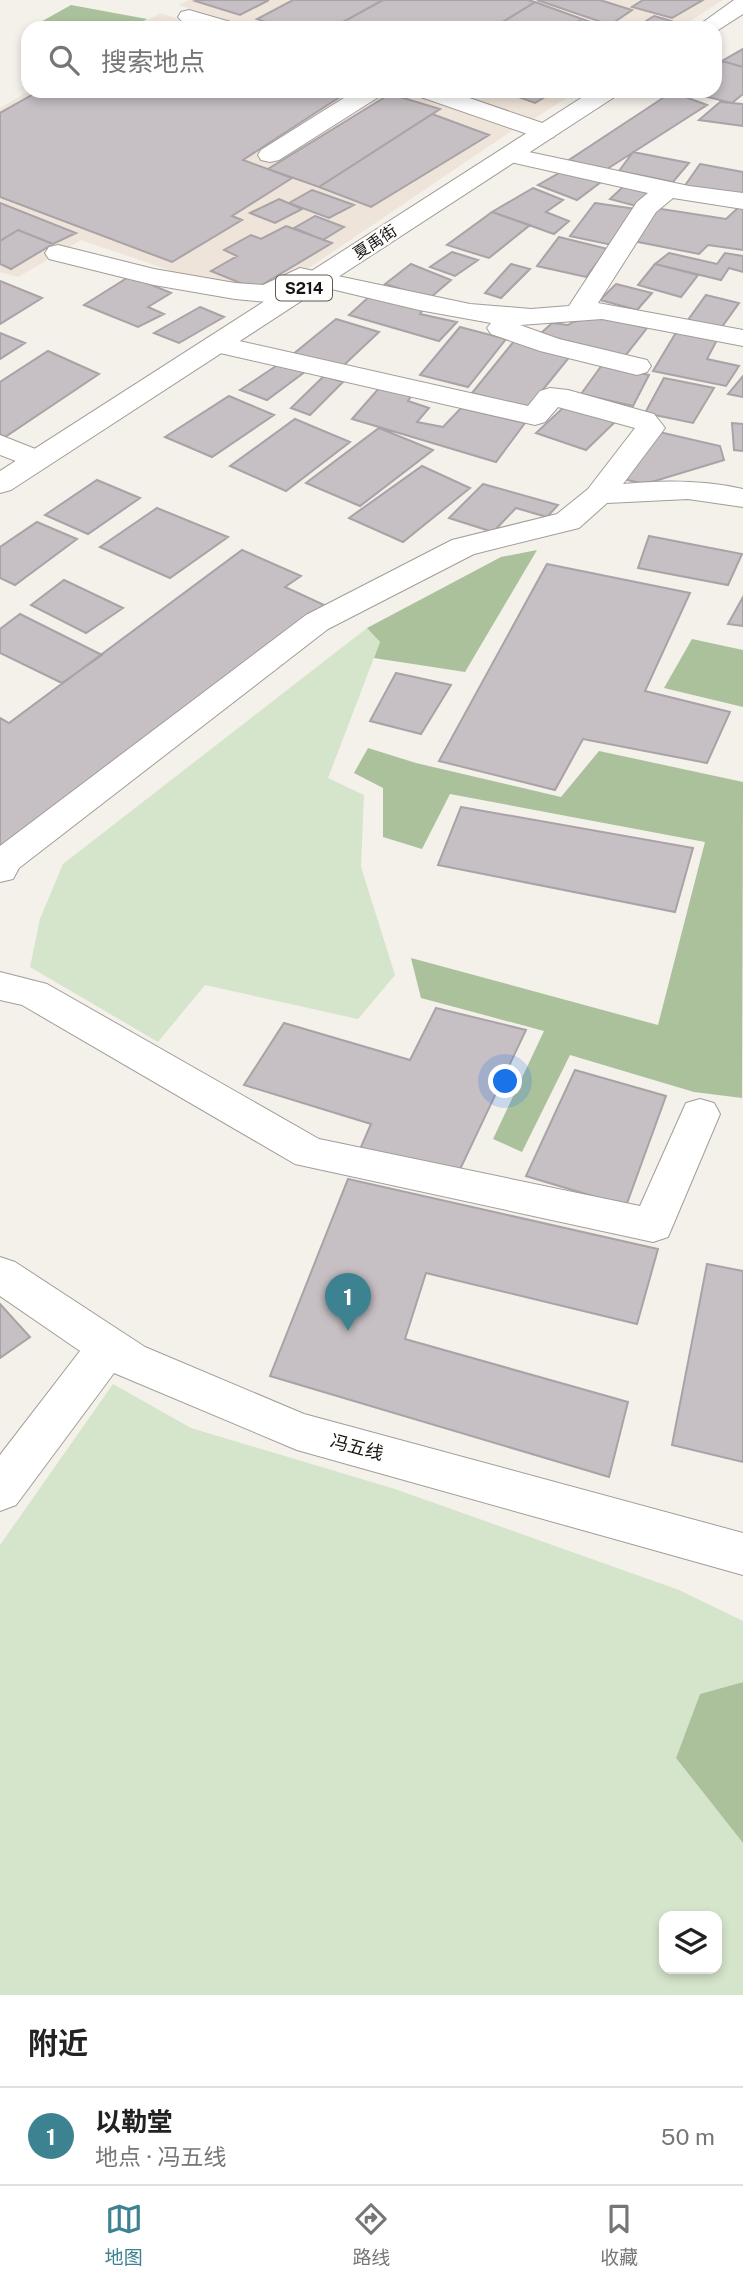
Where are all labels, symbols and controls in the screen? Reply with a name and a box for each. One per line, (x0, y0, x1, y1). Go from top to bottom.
search box (21, 21, 722, 98)
icon: search (45, 41, 83, 79)
text: 搜索地点 (101, 46, 205, 77)
street label: 夏禹街 (350, 221, 400, 263)
road number: S214 (276, 276, 332, 300)
your location (488, 1064, 522, 1098)
pin: 1 (325, 1273, 371, 1331)
street label: 冯五线 (328, 1430, 386, 1464)
map controls (659, 1911, 722, 1974)
button: layers (659, 1911, 722, 1974)
text: 附近 (28, 2025, 88, 2061)
text: 以勒堂 (95, 2106, 173, 2137)
text: 1 (46, 2123, 56, 2150)
text: 50 m (661, 2123, 715, 2150)
text: 地点 · 冯五线 (95, 2143, 226, 2170)
tab: 地图 (105, 2200, 143, 2269)
tab: 路线 (352, 2200, 390, 2269)
tab: 收藏 (600, 2200, 638, 2269)

